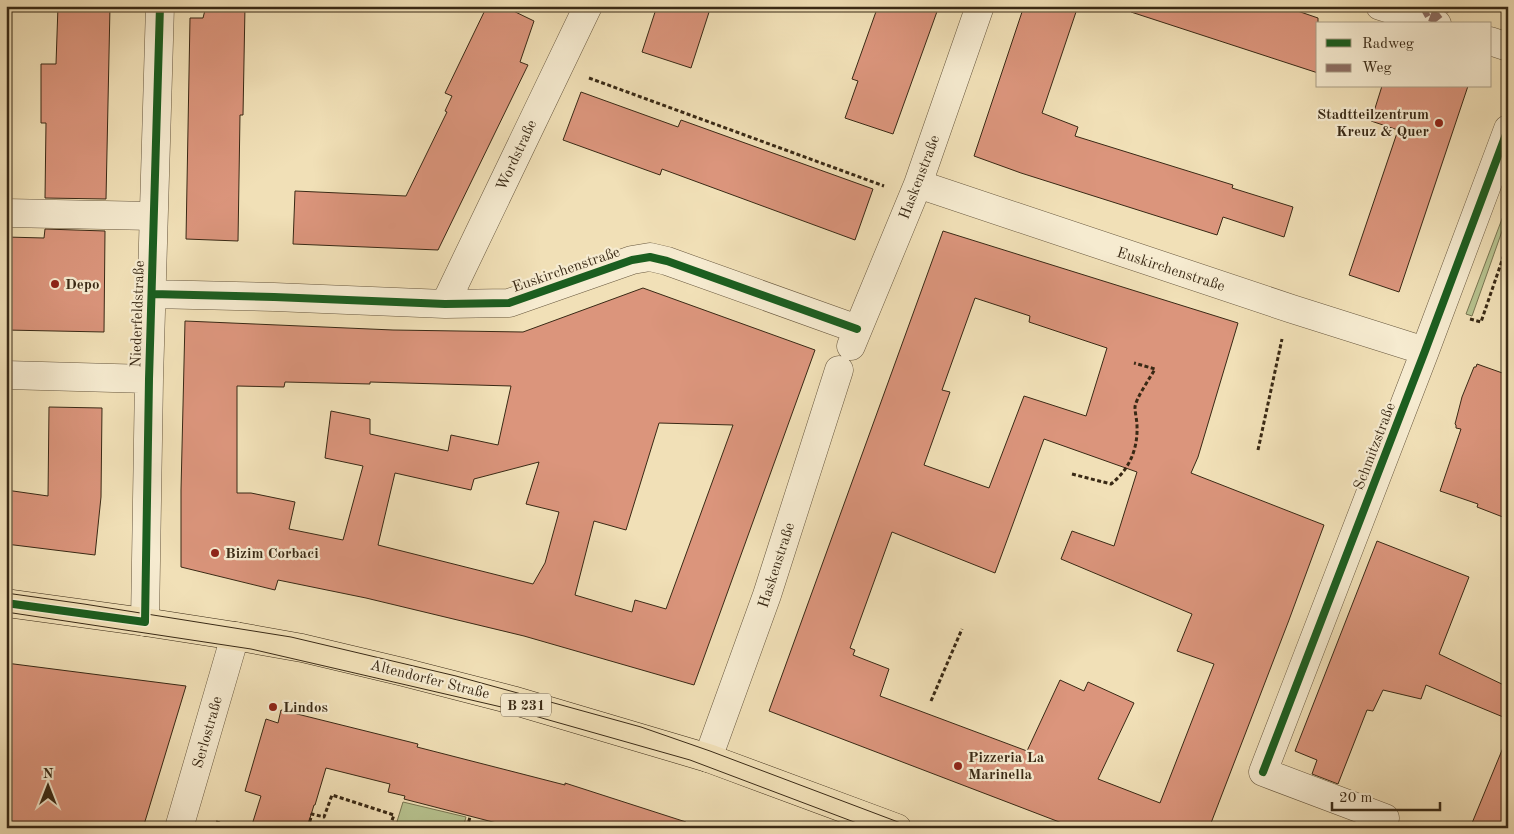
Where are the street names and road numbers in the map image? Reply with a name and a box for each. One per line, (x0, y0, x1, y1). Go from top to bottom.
street label: Wordstraße (494, 118, 540, 193)
street label: Haskenstraße (898, 133, 943, 222)
street label: Euskirchenstraße (511, 245, 622, 296)
street label: Euskirchenstraße (1115, 246, 1227, 295)
street label: Niederfeldstraße (129, 260, 148, 368)
street label: Schmitzstraße (1352, 401, 1399, 492)
street label: Haskenstraße (757, 521, 798, 610)
street label: Altendorfer Straße (368, 658, 491, 703)
road number: B 231 (501, 694, 551, 716)
street label: Serlostraße (191, 695, 226, 770)

